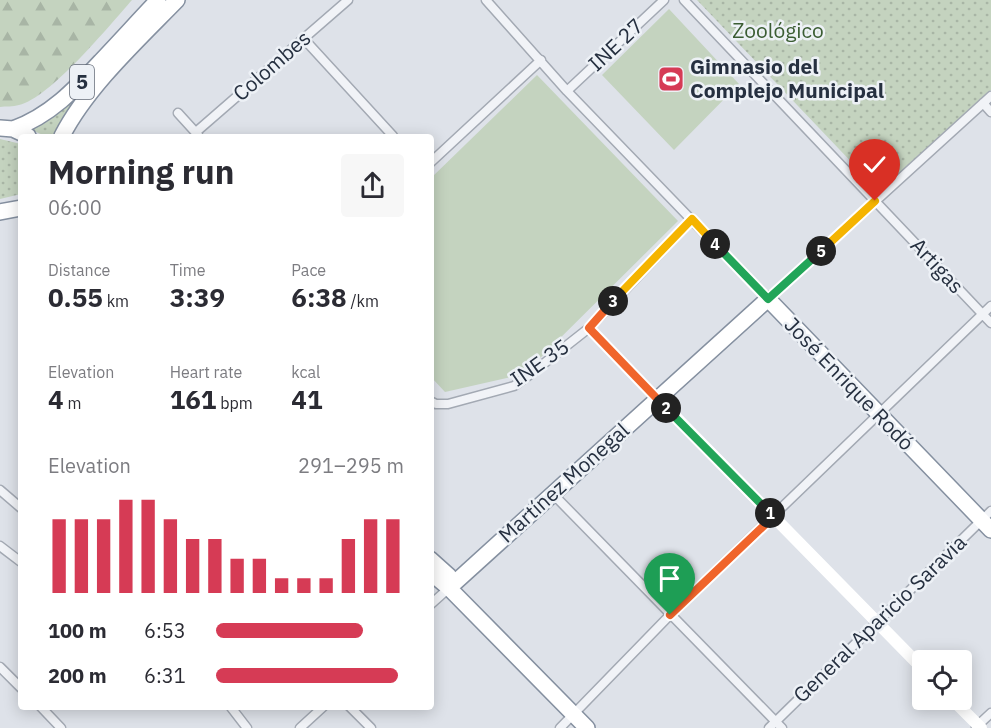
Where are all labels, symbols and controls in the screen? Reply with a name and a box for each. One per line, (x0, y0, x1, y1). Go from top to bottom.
street label: INE 27 (582, 12, 649, 77)
park label: Zoológico (732, 16, 824, 44)
street label: Colombes (226, 24, 316, 107)
place label: Gimnasio del Complejo Municipal (690, 52, 884, 104)
sports icon: Gimnasio del Complejo Municipal (656, 64, 686, 94)
road number: 5 (70, 65, 94, 99)
pin (849, 139, 900, 201)
icon: check (858, 148, 891, 181)
text: Morning run (48, 150, 234, 193)
button: share (341, 154, 404, 217)
text: 06:00 (48, 194, 102, 221)
pin: 4 (700, 229, 730, 259)
street label: Artigas (905, 232, 971, 299)
text: 4 (710, 234, 720, 254)
pin: 5 (806, 236, 836, 266)
text: 5 (816, 241, 826, 261)
text: Distance (48, 260, 110, 280)
text: Time (170, 260, 206, 280)
text: Pace (291, 260, 326, 280)
text: 0.55 (48, 280, 103, 314)
text: 3:39 (170, 280, 225, 314)
text: 6:38 (291, 280, 347, 314)
pin: 3 (598, 286, 628, 316)
text: km (103, 291, 129, 311)
text: /km (347, 291, 379, 311)
text: 3 (608, 291, 618, 311)
street label: José Enrique Rodó (779, 310, 921, 456)
street label: INE 35 (505, 332, 574, 392)
text: Elevation (48, 362, 114, 382)
text: Heart rate (170, 362, 242, 382)
text: kcal (291, 362, 320, 382)
text: 4 (48, 382, 64, 416)
text: 161 (170, 382, 216, 416)
text: 41 (291, 382, 323, 416)
text: m (64, 393, 81, 413)
text: bpm (216, 393, 253, 413)
pin: 2 (651, 393, 681, 423)
text: 2 (661, 398, 671, 418)
street label: Martínez Monegal (492, 416, 635, 549)
text: Elevation (48, 452, 131, 479)
text: 291–295 m (298, 452, 404, 479)
pin: 1 (755, 498, 785, 528)
text: 1 (765, 503, 775, 523)
street label: General Aparicio Saravia (787, 528, 972, 708)
pin (644, 553, 695, 615)
icon: arrive (653, 562, 686, 595)
text: 100 m (48, 617, 107, 644)
text: 6:53 (144, 617, 186, 644)
map controls (912, 650, 972, 710)
button: locate (912, 650, 972, 710)
text: 200 m (48, 662, 107, 689)
text: 6:31 (144, 662, 186, 689)

